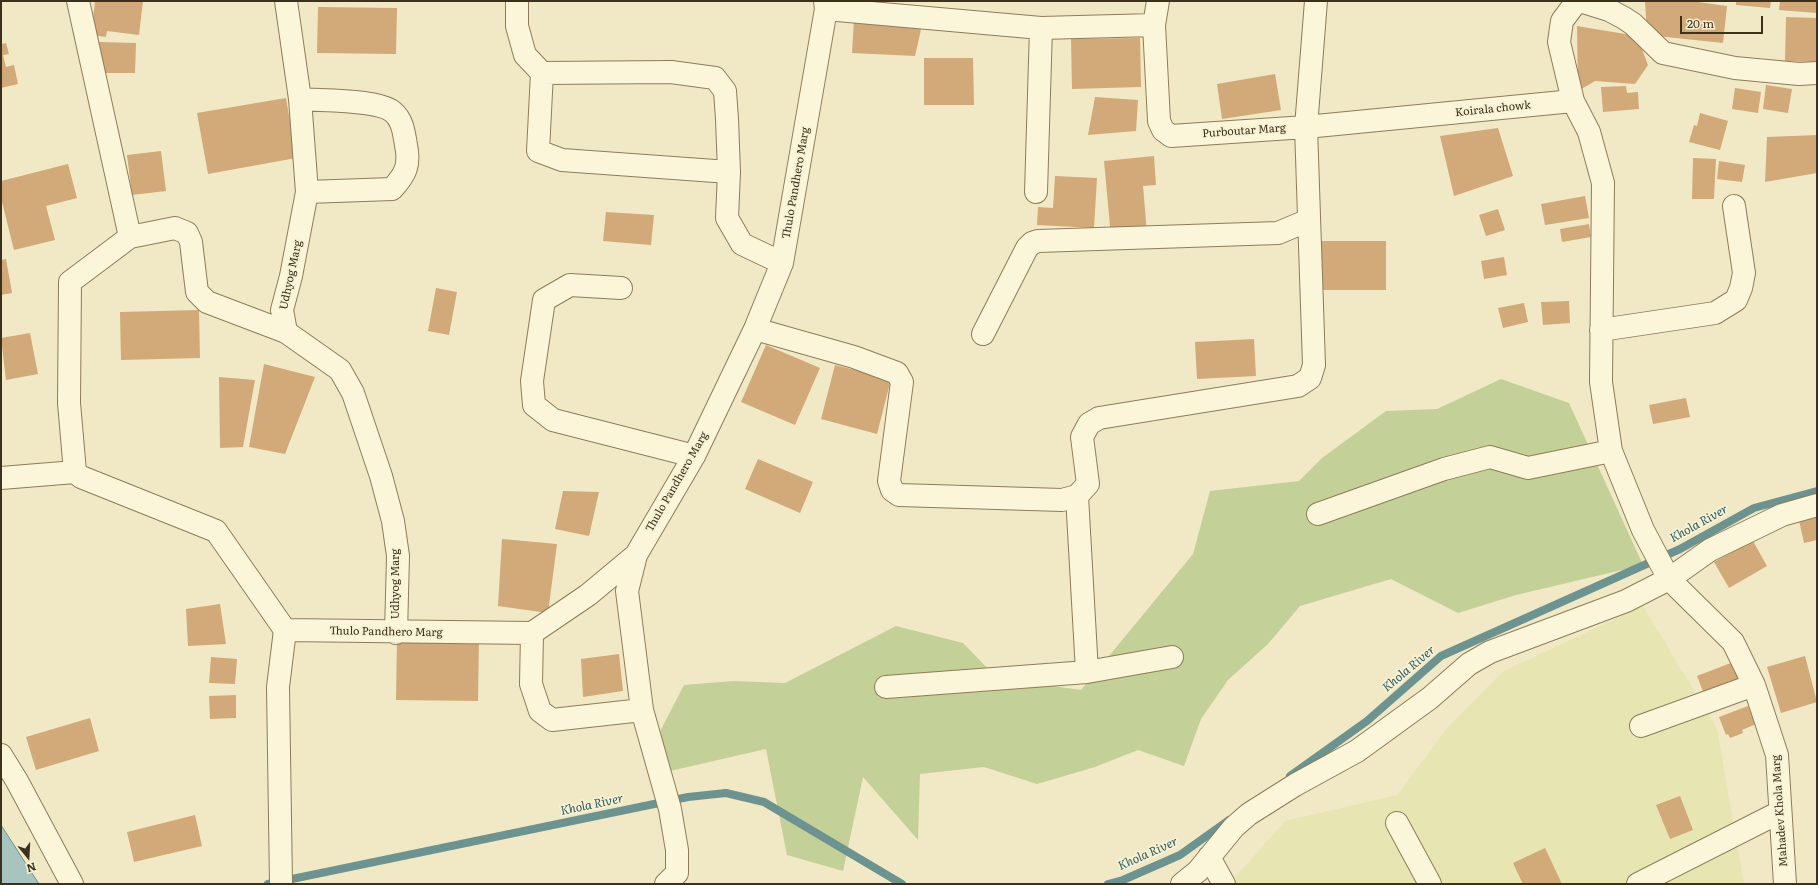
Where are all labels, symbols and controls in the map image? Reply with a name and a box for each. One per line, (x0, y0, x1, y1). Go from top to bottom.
scale bar (1682, 8, 1765, 34)
text: 20 m (1687, 14, 1714, 32)
street label: Koirala chowk (1455, 98, 1531, 120)
street label: Purboutar Marg (1202, 121, 1286, 141)
street label: Thulo Pandhero Marg (780, 126, 812, 240)
street label: Udhyog Marg (277, 239, 305, 311)
street label: Thulo Pandhero Marg (643, 430, 711, 534)
water label: Khola River (1668, 502, 1730, 546)
street label: Udhyog Marg (389, 549, 403, 619)
street label: Thulo Pandhero Marg (329, 624, 443, 640)
water label: Khola River (1380, 643, 1438, 695)
street label: Mahadev Khola Marg (1769, 755, 1791, 867)
water label: Khola River (559, 791, 625, 819)
water label: Khola River (1116, 834, 1180, 874)
north arrow (8, 837, 48, 877)
text: N (25, 859, 39, 877)

